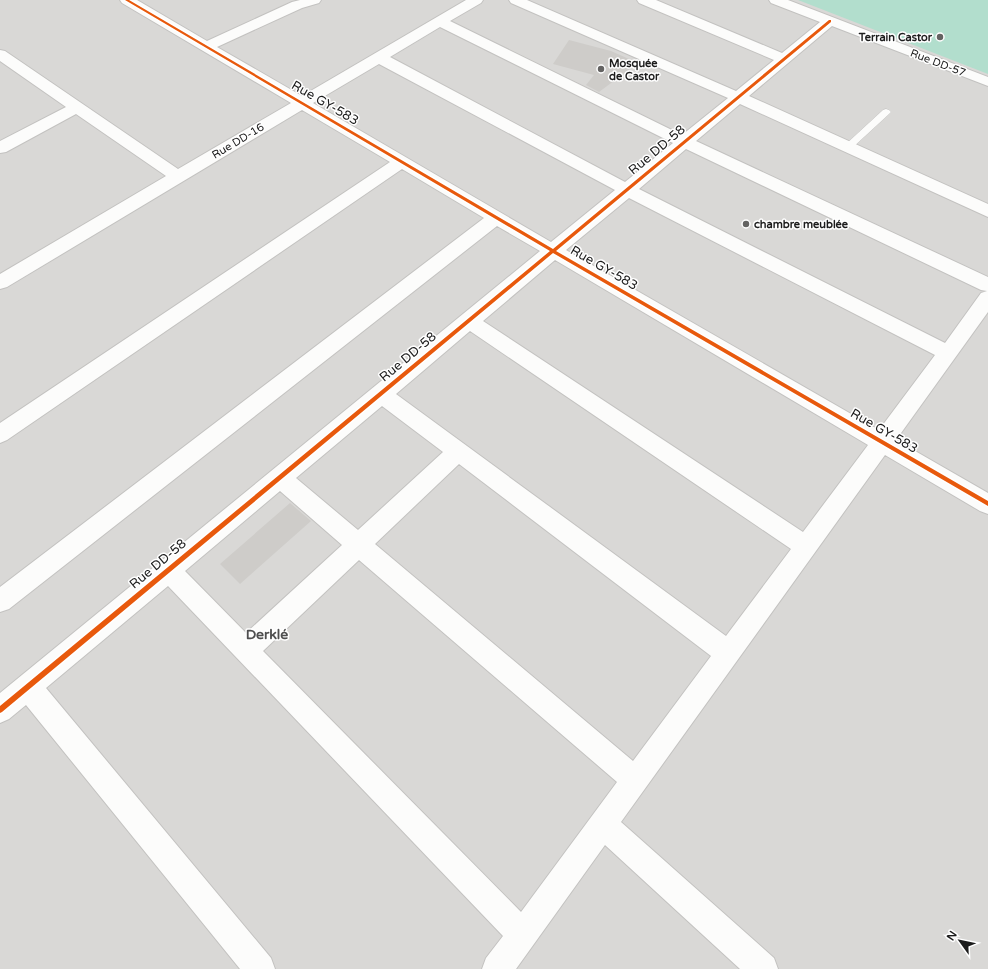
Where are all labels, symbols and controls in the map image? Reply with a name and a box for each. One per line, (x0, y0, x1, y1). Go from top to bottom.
place label: Terrain Castor (858, 31, 933, 44)
marker: Terrain Castor (935, 32, 945, 42)
street label: Rue DD-57 (908, 46, 968, 80)
place label: Mosquée de Castor (609, 57, 660, 83)
marker: Mosquée de Castor (596, 64, 606, 74)
street label: Rue GY-583 (289, 77, 361, 129)
street label: Rue DD-16 (210, 120, 266, 162)
street label: Rue DD-58 (625, 122, 689, 178)
place label: chambre meublée (754, 218, 849, 231)
marker: chambre meublée (741, 219, 751, 229)
street label: Rue GY-583 (568, 242, 640, 294)
street label: Rue DD-58 (376, 329, 440, 385)
street label: Rue GY-583 (848, 405, 920, 457)
street label: Rue DD-58 (126, 536, 190, 592)
district label: Derklé (246, 626, 288, 643)
north arrow (940, 921, 980, 961)
text: N (944, 929, 960, 943)

